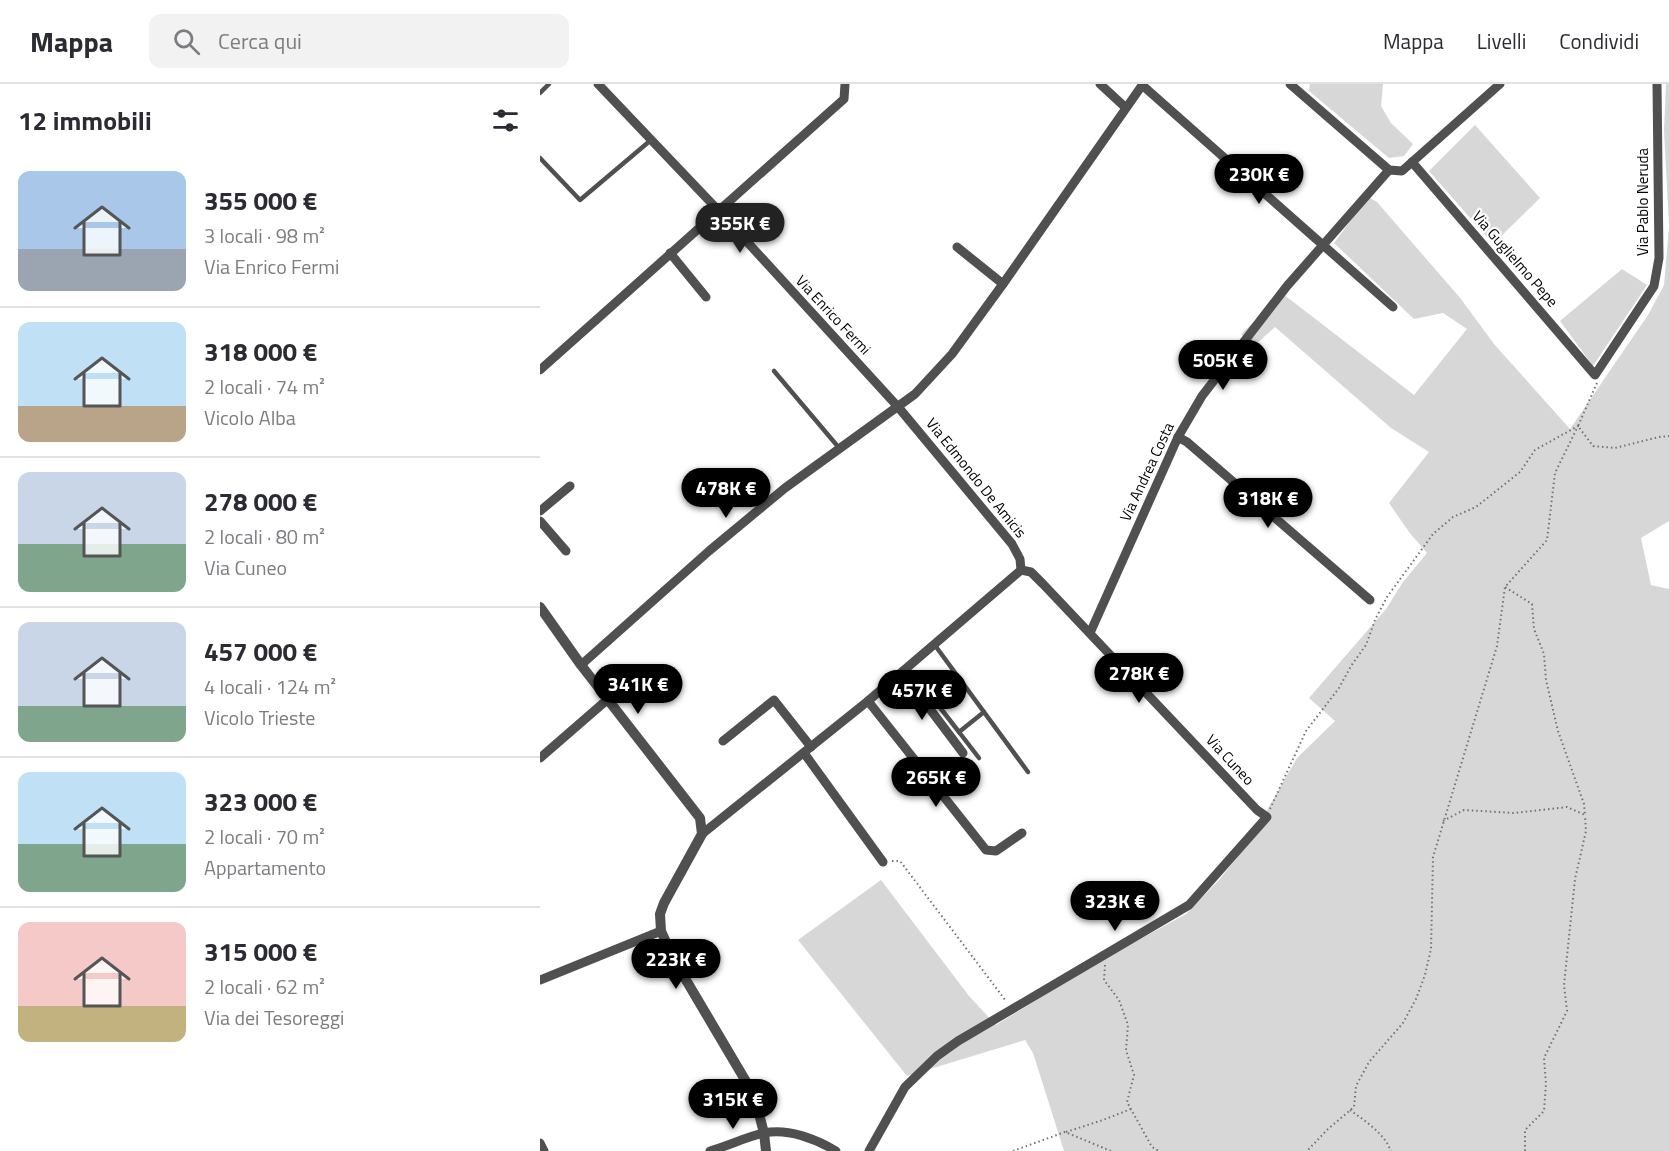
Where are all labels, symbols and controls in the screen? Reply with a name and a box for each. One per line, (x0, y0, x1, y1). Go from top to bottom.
search box (149, 14, 569, 68)
text: Mappa (30, 20, 113, 63)
text: Cerca qui (218, 24, 302, 58)
icon: search (170, 25, 203, 58)
text: Mappa (1383, 25, 1444, 57)
text: Livelli (1477, 25, 1526, 57)
text: Condividi (1559, 25, 1639, 57)
text: 12 immobili (18, 101, 152, 140)
icon: filters (489, 104, 522, 137)
street label: Via Pablo Neruda (1631, 148, 1654, 256)
pin: 230K € (1210, 154, 1308, 205)
text: 230K € (1228, 158, 1290, 189)
text: 355 000 € (204, 181, 317, 220)
icon: home (66, 195, 138, 267)
pin: 355K € (691, 203, 789, 254)
street label: Via Guglielmo Pepe (1467, 205, 1564, 312)
text: 355K € (709, 207, 771, 238)
text: 3 locali · 98 m² (204, 220, 325, 251)
text: Via Enrico Fermi (204, 251, 339, 282)
street label: Via Enrico Fermi (790, 270, 876, 360)
text: 318 000 € (204, 332, 317, 371)
pin: 505K € (1174, 340, 1272, 391)
text: 505K € (1192, 344, 1254, 375)
icon: home (66, 346, 138, 418)
text: 2 locali · 74 m² (204, 371, 325, 402)
text: Vicolo Alba (204, 402, 296, 433)
street label: Via Edmondo De Amicis (921, 413, 1032, 543)
street label: Via Andrea Costa (1114, 418, 1180, 525)
pin: 478K € (677, 468, 775, 519)
text: 478K € (695, 472, 757, 503)
pin: 318K € (1219, 478, 1317, 529)
text: 278 000 € (204, 482, 317, 521)
text: 318K € (1237, 482, 1299, 513)
icon: home (66, 496, 138, 568)
text: 2 locali · 80 m² (204, 521, 325, 552)
text: Via Cuneo (204, 552, 287, 583)
text: 457 000 € (204, 632, 317, 671)
icon: home (66, 646, 138, 718)
pin: 278K € (1090, 653, 1188, 704)
text: 278K € (1108, 657, 1170, 688)
pin: 341K € (589, 664, 687, 715)
text: 341K € (607, 668, 669, 699)
pin: 457K € (873, 670, 971, 721)
text: 4 locali · 124 m² (204, 671, 336, 702)
text: 457K € (891, 674, 953, 705)
text: Vicolo Trieste (204, 702, 315, 733)
street label: Via Cuneo (1201, 729, 1260, 790)
pin: 265K € (887, 757, 985, 808)
text: 265K € (905, 761, 967, 792)
text: 323 000 € (204, 782, 317, 821)
icon: home (66, 796, 138, 868)
text: 2 locali · 70 m² (204, 821, 325, 852)
text: Appartamento (204, 852, 326, 883)
pin: 323K € (1066, 881, 1164, 932)
text: 323K € (1084, 885, 1146, 916)
text: 315 000 € (204, 932, 317, 971)
pin: 223K € (627, 939, 725, 990)
text: 223K € (645, 943, 707, 974)
icon: home (66, 946, 138, 1018)
text: 2 locali · 62 m² (204, 971, 325, 1002)
text: Via dei Tesoreggi (204, 1002, 344, 1033)
pin: 315K € (684, 1079, 782, 1130)
text: 315K € (702, 1083, 764, 1114)

